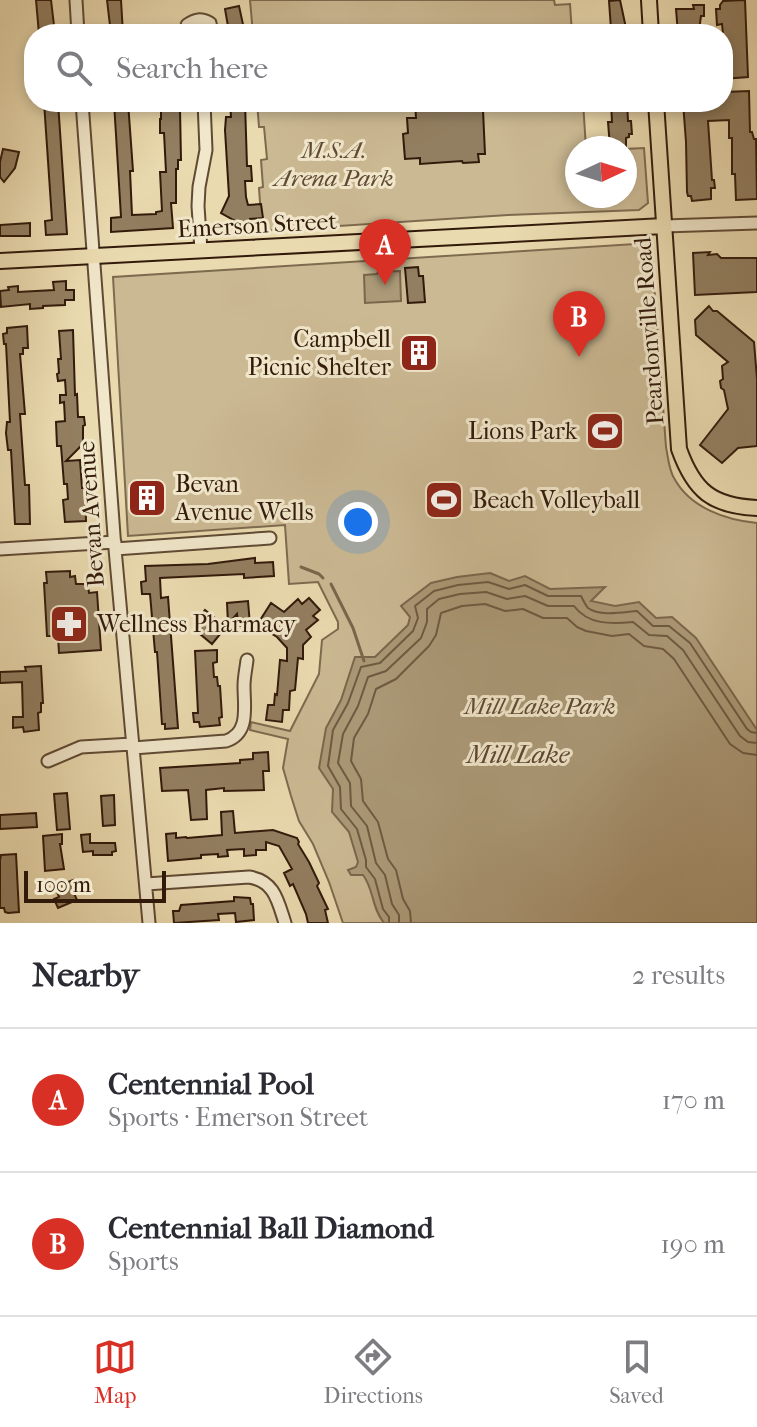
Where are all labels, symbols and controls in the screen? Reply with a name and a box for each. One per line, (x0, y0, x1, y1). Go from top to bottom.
search box (24, 24, 733, 112)
icon: search (52, 46, 96, 90)
text: Search here (116, 51, 268, 86)
park label: M.S.A. Arena Park (271, 136, 394, 192)
north arrow (565, 136, 637, 208)
street label: Emerson Street (176, 207, 338, 243)
pin: A (359, 219, 411, 285)
street label: Peardonville Road (628, 235, 670, 426)
pin: B (553, 291, 605, 357)
place label: Campbell Picnic Shelter (248, 325, 392, 381)
building icon: Campbell Picnic Shelter (398, 332, 440, 374)
sports icon: Lions Park (584, 410, 626, 452)
place label: Lions Park (468, 417, 578, 445)
street label: Bevan Avenue (72, 440, 110, 588)
place label: Bevan Avenue Wells (174, 470, 314, 526)
building icon: Bevan Avenue Wells (126, 477, 168, 519)
sports icon: Beach Volleyball (423, 479, 465, 521)
place label: Beach Volleyball (472, 486, 641, 514)
your location (338, 502, 378, 542)
pharmacy icon: Wellness Pharmacy (48, 603, 90, 645)
place label: Wellness Pharmacy (96, 610, 297, 638)
park label: Mill Lake Park (462, 692, 616, 720)
water label: Mill Lake (465, 739, 571, 770)
scale bar (24, 867, 166, 903)
text: 100 m (36, 872, 91, 898)
text: Nearby (32, 955, 139, 995)
text: 2 results (632, 960, 725, 991)
text: Centennial Pool (108, 1067, 314, 1102)
text: A (50, 1085, 66, 1116)
text: 170 m (662, 1085, 725, 1116)
text: Sports · Emerson Street (108, 1102, 368, 1133)
text: Centennial Ball Diamond (108, 1211, 434, 1246)
text: B (50, 1229, 66, 1260)
text: 190 m (661, 1229, 725, 1260)
text: Sports (108, 1246, 179, 1277)
tab: Map (93, 1335, 137, 1409)
tab: Directions (324, 1335, 423, 1409)
tab: Saved (609, 1335, 664, 1409)

